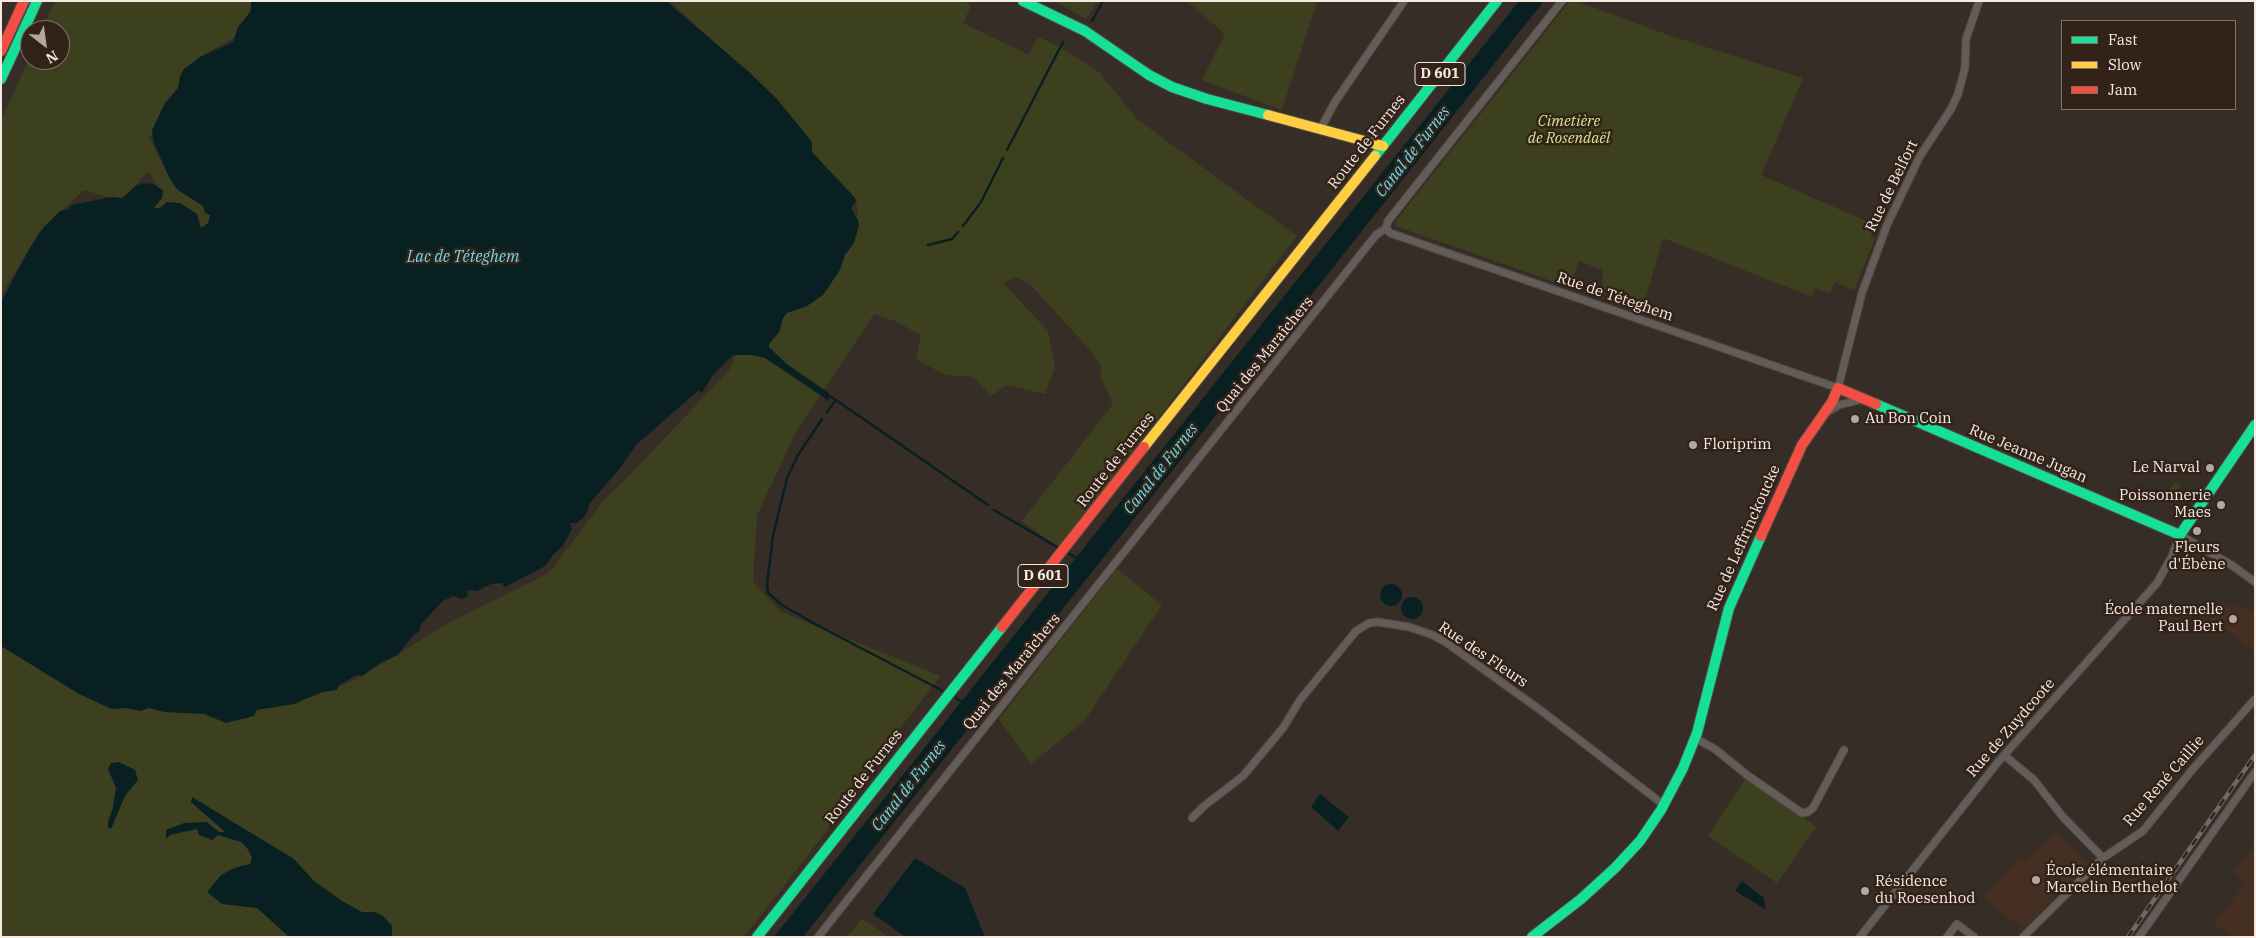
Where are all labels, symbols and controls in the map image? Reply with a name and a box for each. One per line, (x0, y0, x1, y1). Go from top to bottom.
north arrow (20, 20, 70, 70)
legend (2061, 20, 2236, 110)
text: Fast (2108, 30, 2138, 49)
text: N (43, 47, 61, 68)
text: Slow (2108, 55, 2141, 74)
road number: D 601 (1415, 62, 1465, 86)
text: Jam (2108, 80, 2137, 99)
street label: Route de Furnes (1325, 91, 1409, 193)
water label: Canal de Furnes (1372, 103, 1454, 201)
park label: Cimetière de Rosendaël (1528, 113, 1610, 148)
street label: Rue de Belfort (1862, 137, 1922, 235)
water label: Lac de Téteghem (407, 247, 519, 267)
street label: Rue de Téteghem (1554, 269, 1676, 325)
street label: Quai des Maraîchers (1213, 293, 1317, 417)
street label: Route de Furnes (1074, 409, 1158, 511)
place label: Au Bon Coin (1865, 410, 1952, 428)
marker: Au Bon Coin (1849, 413, 1861, 425)
water label: Canal de Furnes (1120, 420, 1202, 518)
street label: Rue Jeanne Jugan (1966, 421, 2090, 487)
place label: Floriprim (1703, 436, 1772, 454)
marker: Floriprim (1687, 439, 1699, 451)
place label: Le Narval (2132, 459, 2200, 477)
street label: Rue de Leffrinckoucke (1704, 462, 1784, 614)
marker: Le Narval (2204, 462, 2216, 474)
place label: Poissonnerie Maes (2119, 487, 2211, 522)
marker: Poissonnerie Maes (2215, 499, 2227, 511)
marker: Fleurs d'Ébène (2191, 525, 2203, 537)
place label: Fleurs d'Ébène (2168, 539, 2226, 574)
road number: D 601 (1018, 564, 1068, 588)
place label: École maternelle Paul Bert (2104, 601, 2223, 636)
street label: Quai des Maraîchers (960, 610, 1064, 734)
marker: École maternelle Paul Bert (2227, 613, 2239, 625)
street label: Rue des Fleurs (1435, 618, 1531, 692)
street label: Rue de Zuydcoote (1963, 675, 2059, 781)
street label: Route de Furnes (822, 726, 906, 828)
street label: Rue René Caillie (2120, 732, 2208, 830)
water label: Canal de Furnes (868, 737, 950, 835)
place label: École élémentaire Marcelin Berthelot (2046, 862, 2178, 897)
place label: Résidence du Roesenhod (1875, 873, 1975, 908)
marker: École élémentaire Marcelin Berthelot (2030, 874, 2042, 886)
marker: Résidence du Roesenhod (1859, 885, 1871, 897)

